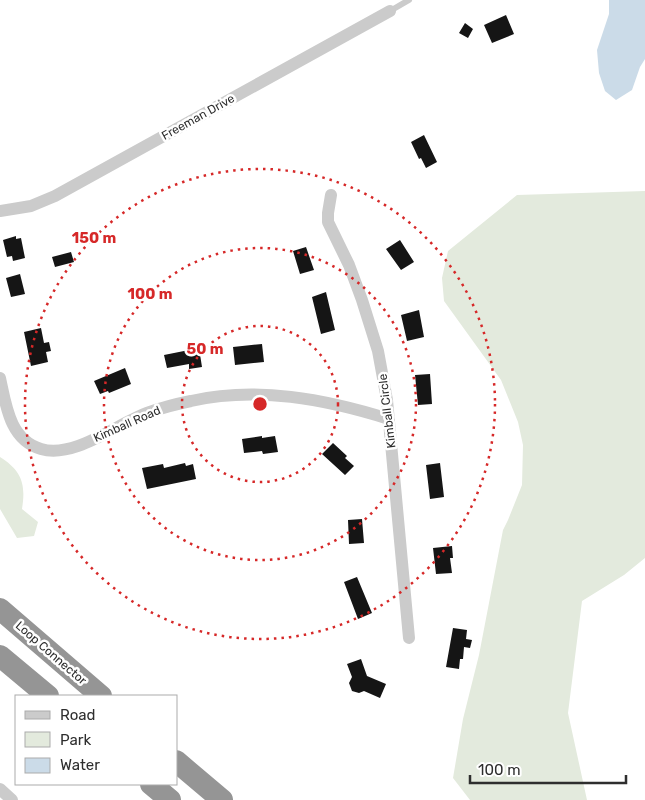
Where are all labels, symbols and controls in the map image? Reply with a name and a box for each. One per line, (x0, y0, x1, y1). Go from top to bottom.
street label: Freeman Drive (159, 91, 237, 143)
text: 150 m (72, 229, 116, 247)
text: 100 m (128, 285, 172, 303)
text: 50 m (187, 340, 223, 358)
street label: Kimball Circle (375, 373, 399, 449)
centre of rings (251, 395, 269, 413)
street label: Kimball Road (91, 403, 163, 445)
street label: Loop Connector (13, 618, 90, 688)
legend (15, 695, 178, 785)
text: Road (60, 706, 96, 724)
text: Park (60, 731, 91, 749)
scale bar (470, 752, 626, 784)
text: Water (60, 756, 100, 774)
text: 100 m (478, 761, 520, 779)

